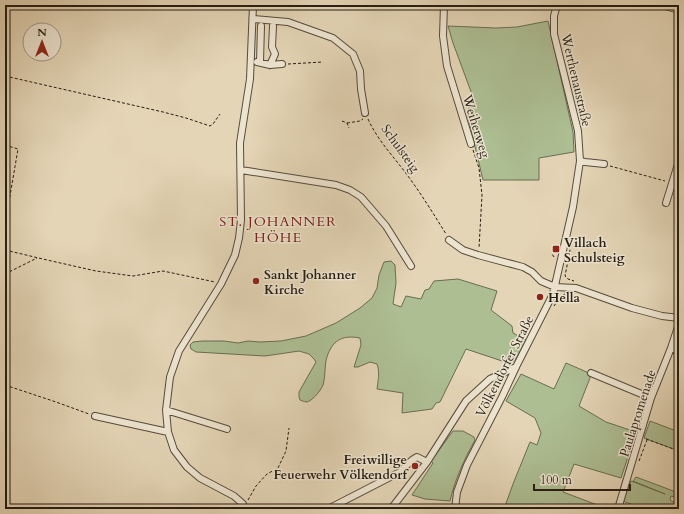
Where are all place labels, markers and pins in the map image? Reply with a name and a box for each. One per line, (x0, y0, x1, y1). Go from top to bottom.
place label: Villach Schulsteig (564, 234, 625, 267)
marker: Villach Schulsteig (551, 244, 561, 254)
place label: Sankt Johanner Kirche (264, 266, 357, 299)
marker: Sankt Johanner Kirche (251, 276, 261, 286)
place label: Hella (548, 289, 580, 307)
marker: Hella (535, 292, 545, 302)
place label: Freiwillige Feuerwehr Völkendorf (273, 451, 410, 484)
marker: Freiwillige Feuerwehr Völkendorf (410, 461, 420, 471)

